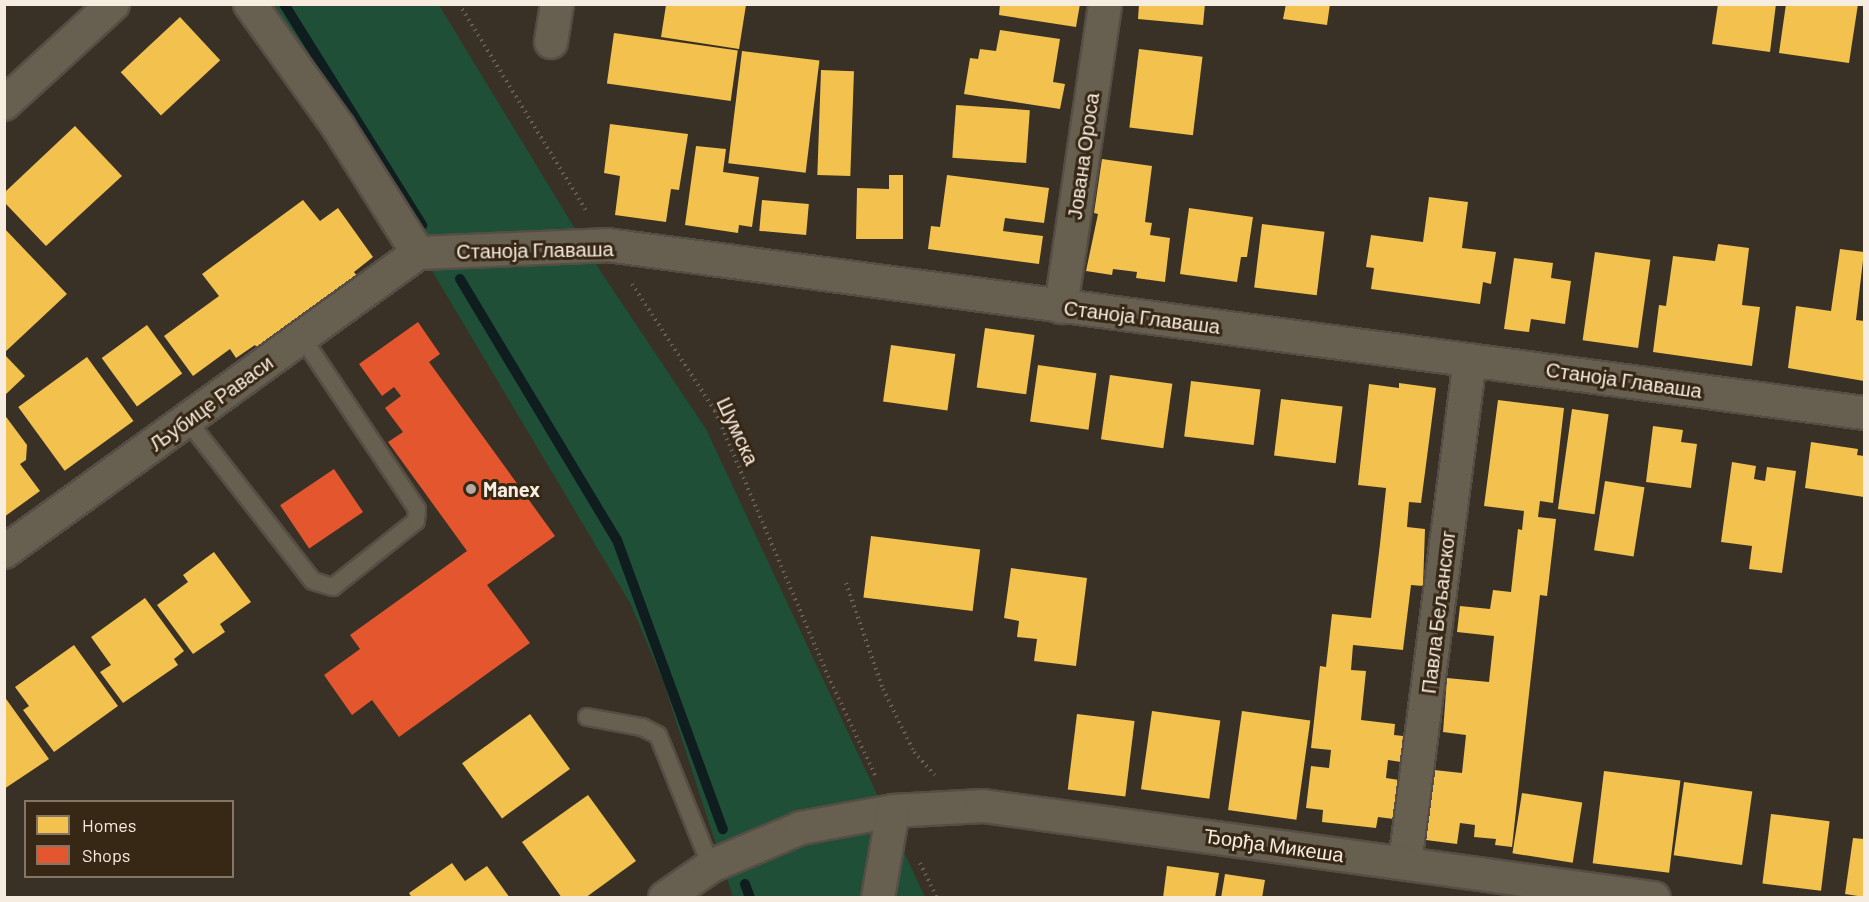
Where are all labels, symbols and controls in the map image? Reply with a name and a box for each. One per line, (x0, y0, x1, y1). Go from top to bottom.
street label: Јована Ороса (1062, 91, 1104, 221)
street label: Станоја Главаша (456, 237, 614, 263)
street label: Станоја Главаша (1062, 295, 1222, 339)
street label: Љубице Раваси (145, 350, 277, 456)
street label: Станоја Главаша (1544, 357, 1704, 403)
street label: Шумска (712, 393, 764, 469)
place label: Manex (483, 477, 540, 501)
marker: Manex (464, 482, 478, 496)
street label: Павла Бељанског (1416, 529, 1460, 695)
legend (24, 800, 234, 878)
text: Homes (82, 814, 136, 836)
street label: Ђорђа Микеша (1203, 823, 1345, 867)
text: Shops (82, 844, 131, 866)

